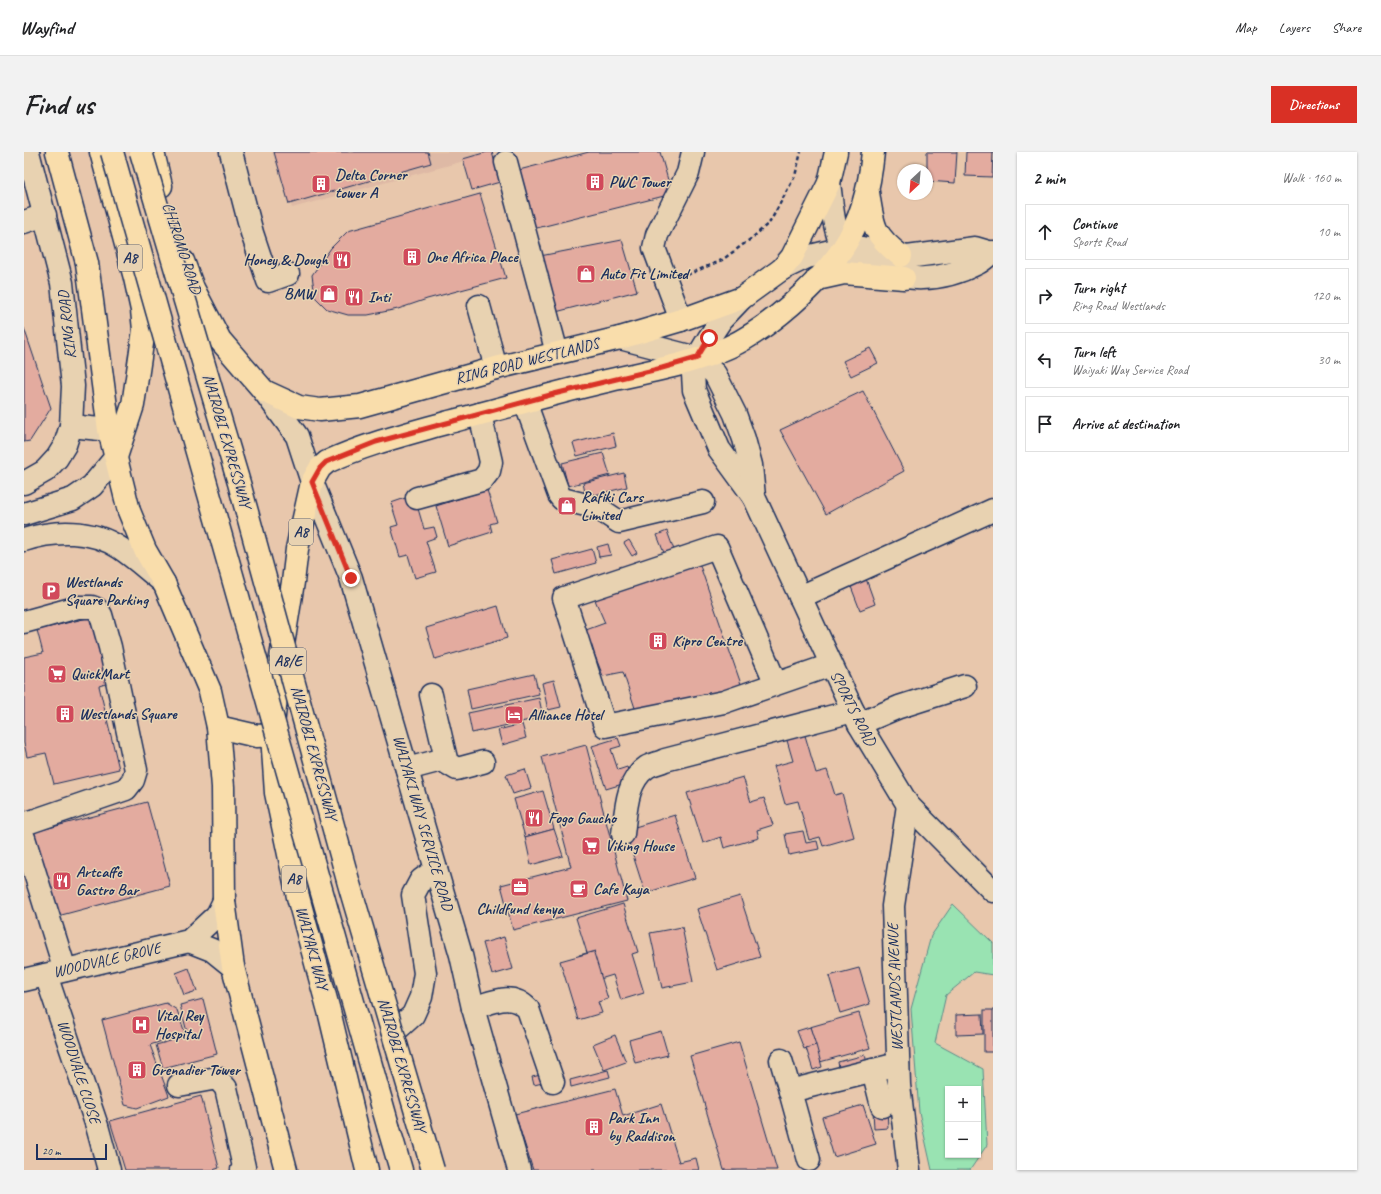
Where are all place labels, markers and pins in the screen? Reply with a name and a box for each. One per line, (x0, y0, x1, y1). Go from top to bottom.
place label: Delta Corner tower A (335, 165, 409, 203)
building icon: PWC Tower (584, 171, 606, 193)
place label: PWC Tower (609, 172, 673, 192)
building icon: Delta Corner tower A (310, 173, 332, 195)
building icon: One Africa Place (401, 246, 423, 268)
place label: One Africa Place (426, 247, 519, 267)
restaurant icon: Honey & Dough (331, 249, 353, 271)
place label: Honey & Dough (244, 250, 329, 270)
shop icon: Auto Fit Limited (575, 263, 597, 285)
place label: Auto Fit Limited (600, 264, 690, 284)
shop icon: BMW (318, 283, 340, 305)
place label: BMW (284, 284, 317, 304)
restaurant icon: Inti (343, 286, 365, 308)
place label: Inti (368, 287, 392, 307)
place label: Rafiki Cars Limited (581, 487, 644, 525)
shop icon: Rafiki Cars Limited (556, 495, 578, 517)
place label: Westlands Square Parking (65, 572, 149, 610)
parking icon: Westlands Square Parking (40, 580, 62, 602)
building icon: Kipro Centre (647, 630, 669, 652)
place label: Kipro Centre (672, 631, 743, 651)
supermarket icon: QuickMart (46, 663, 68, 685)
place label: QuickMart (71, 664, 131, 684)
building icon: Westlands Square (54, 703, 76, 725)
place label: Westlands Square (79, 704, 178, 724)
hotel icon: Alliance Hotel (503, 704, 525, 726)
place label: Alliance Hotel (528, 705, 606, 725)
restaurant icon: Fogo Gaucho (523, 807, 545, 829)
place label: Fogo Gaucho (548, 808, 618, 828)
supermarket icon: Viking House (580, 835, 602, 857)
place label: Viking House (605, 836, 676, 856)
place label: Artcaffe Gastro Bar (76, 862, 140, 900)
restaurant icon: Artcaffe Gastro Bar (51, 870, 73, 892)
office icon: Childfund kenya (509, 876, 531, 898)
cafe icon: Cafe Kaya (568, 878, 590, 900)
place label: Cafe Kaya (593, 879, 651, 899)
place label: Childfund kenya (476, 899, 565, 919)
place label: Vital Rey Hospital (155, 1006, 205, 1044)
hospital icon: Vital Rey Hospital (130, 1014, 152, 1036)
building icon: Grenadier Tower (126, 1059, 148, 1081)
place label: Grenadier Tower (151, 1060, 242, 1080)
place label: Park Inn by Raddison (608, 1108, 677, 1146)
building icon: Park Inn by Raddison (583, 1116, 605, 1138)

